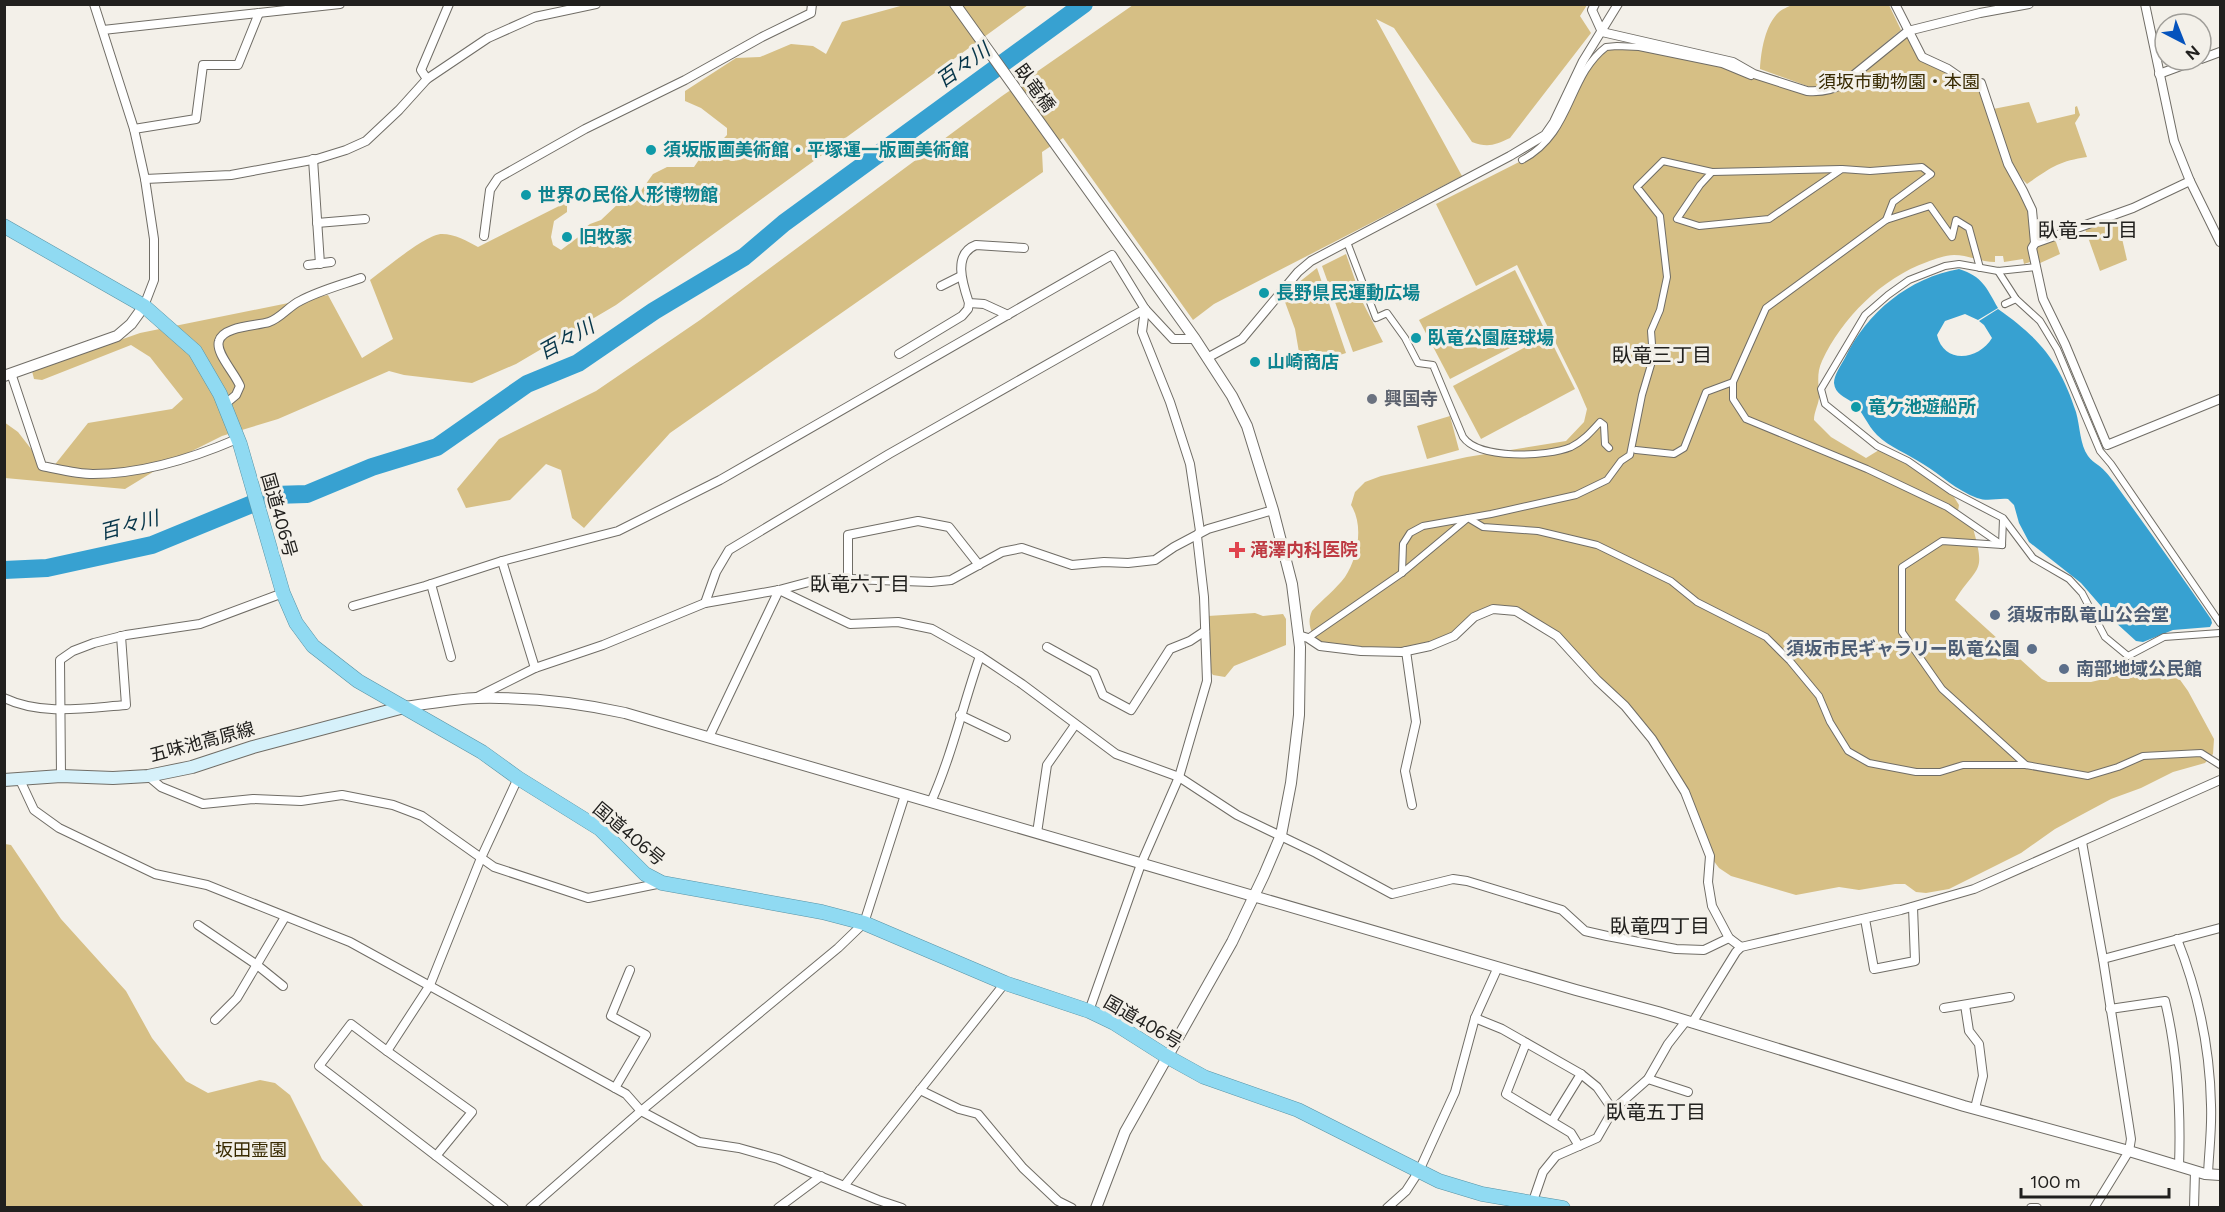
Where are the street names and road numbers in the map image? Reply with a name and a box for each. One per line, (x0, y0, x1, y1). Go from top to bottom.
street label: 臥竜橋 (1010, 60, 1060, 116)
street label: 国道406号 (256, 470, 302, 560)
street label: 五味池高原線 (147, 717, 257, 767)
street label: 国道406号 (589, 798, 669, 870)
street label: 国道406号 (1100, 991, 1186, 1053)

